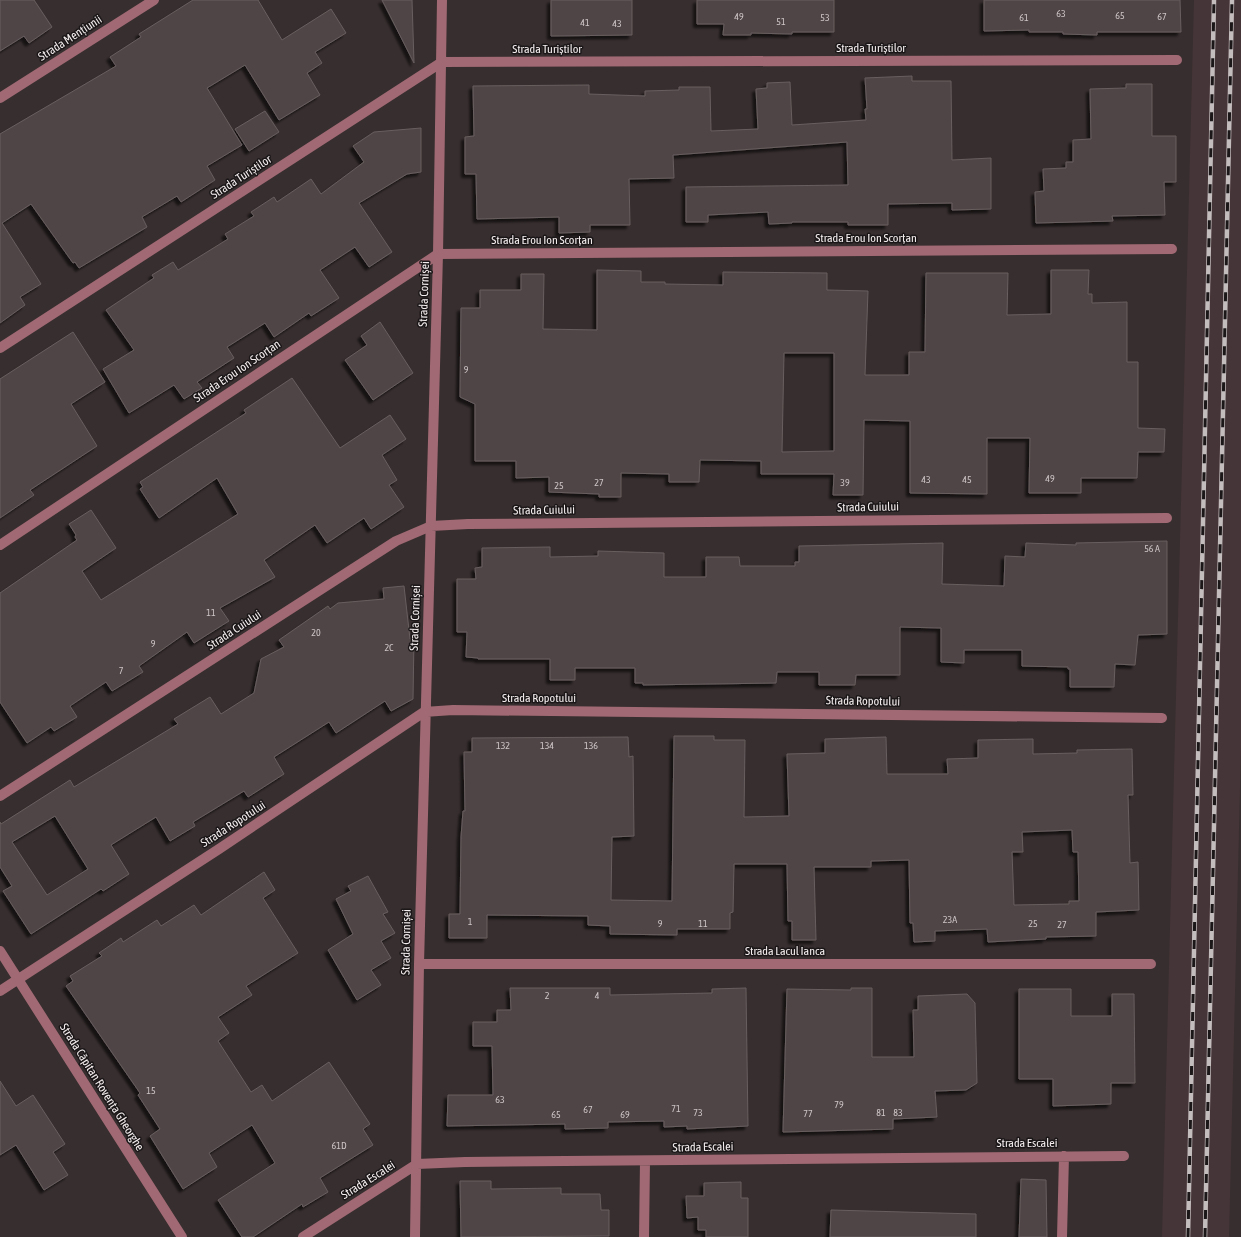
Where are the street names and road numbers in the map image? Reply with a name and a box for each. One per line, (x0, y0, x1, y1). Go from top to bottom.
street label: Strada Mențiunii (36, 12, 104, 64)
street label: Strada Turiștilor (836, 41, 906, 55)
street label: Strada Turiștilor (512, 42, 582, 56)
street label: Strada Turiștilor (208, 152, 274, 202)
street label: Strada Erou Ion Scorțan (815, 231, 917, 245)
street label: Strada Erou Ion Scorțan (491, 233, 593, 247)
street label: Strada Cornișei (416, 261, 432, 327)
street label: Strada Erou Ion Scorțan (191, 337, 283, 405)
street label: Strada Cuiului (837, 499, 899, 515)
street label: Strada Cuiului (513, 502, 575, 518)
street label: Strada Cornișei (407, 585, 423, 651)
street label: Strada Cuiului (204, 607, 264, 653)
street label: Strada Ropotului (502, 691, 576, 705)
street label: Strada Ropotului (826, 693, 900, 709)
street label: Strada Ropotului (198, 798, 268, 850)
street label: Strada Cornișei (398, 909, 414, 975)
street label: Strada Lacul Ianca (745, 944, 825, 958)
street label: Strada Căpitan Rovența Gheorghe (57, 1021, 147, 1153)
street label: Strada Escalei (997, 1136, 1057, 1150)
street label: Strada Escalei (672, 1139, 734, 1155)
street label: Strada Escalei (338, 1158, 398, 1202)

